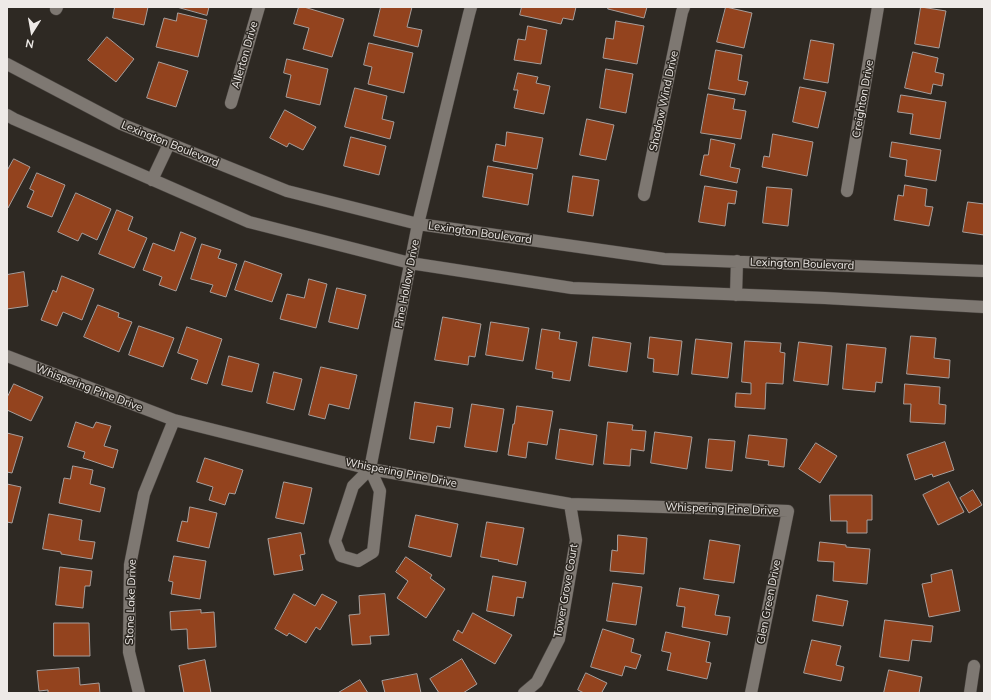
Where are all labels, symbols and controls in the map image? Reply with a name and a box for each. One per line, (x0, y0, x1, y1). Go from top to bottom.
north arrow (12, 12, 52, 52)
street label: Allerton Drive (229, 20, 261, 90)
text: N (24, 36, 35, 51)
street label: Shadow Wind Drive (647, 50, 681, 152)
street label: Creighton Drive (850, 59, 876, 139)
street label: Lexington Boulevard (119, 118, 221, 170)
street label: Lexington Boulevard (427, 219, 533, 247)
street label: Pine Hollow Drive (392, 238, 422, 330)
street label: Lexington Boulevard (750, 256, 854, 272)
street label: Whispering Pine Drive (34, 361, 144, 415)
street label: Whispering Pine Drive (344, 456, 458, 490)
street label: Whispering Pine Drive (665, 500, 779, 518)
street label: Tower Grove Court (551, 543, 581, 639)
street label: Stone Lake Drive (123, 559, 139, 645)
street label: Glen Green Drive (754, 559, 784, 645)

